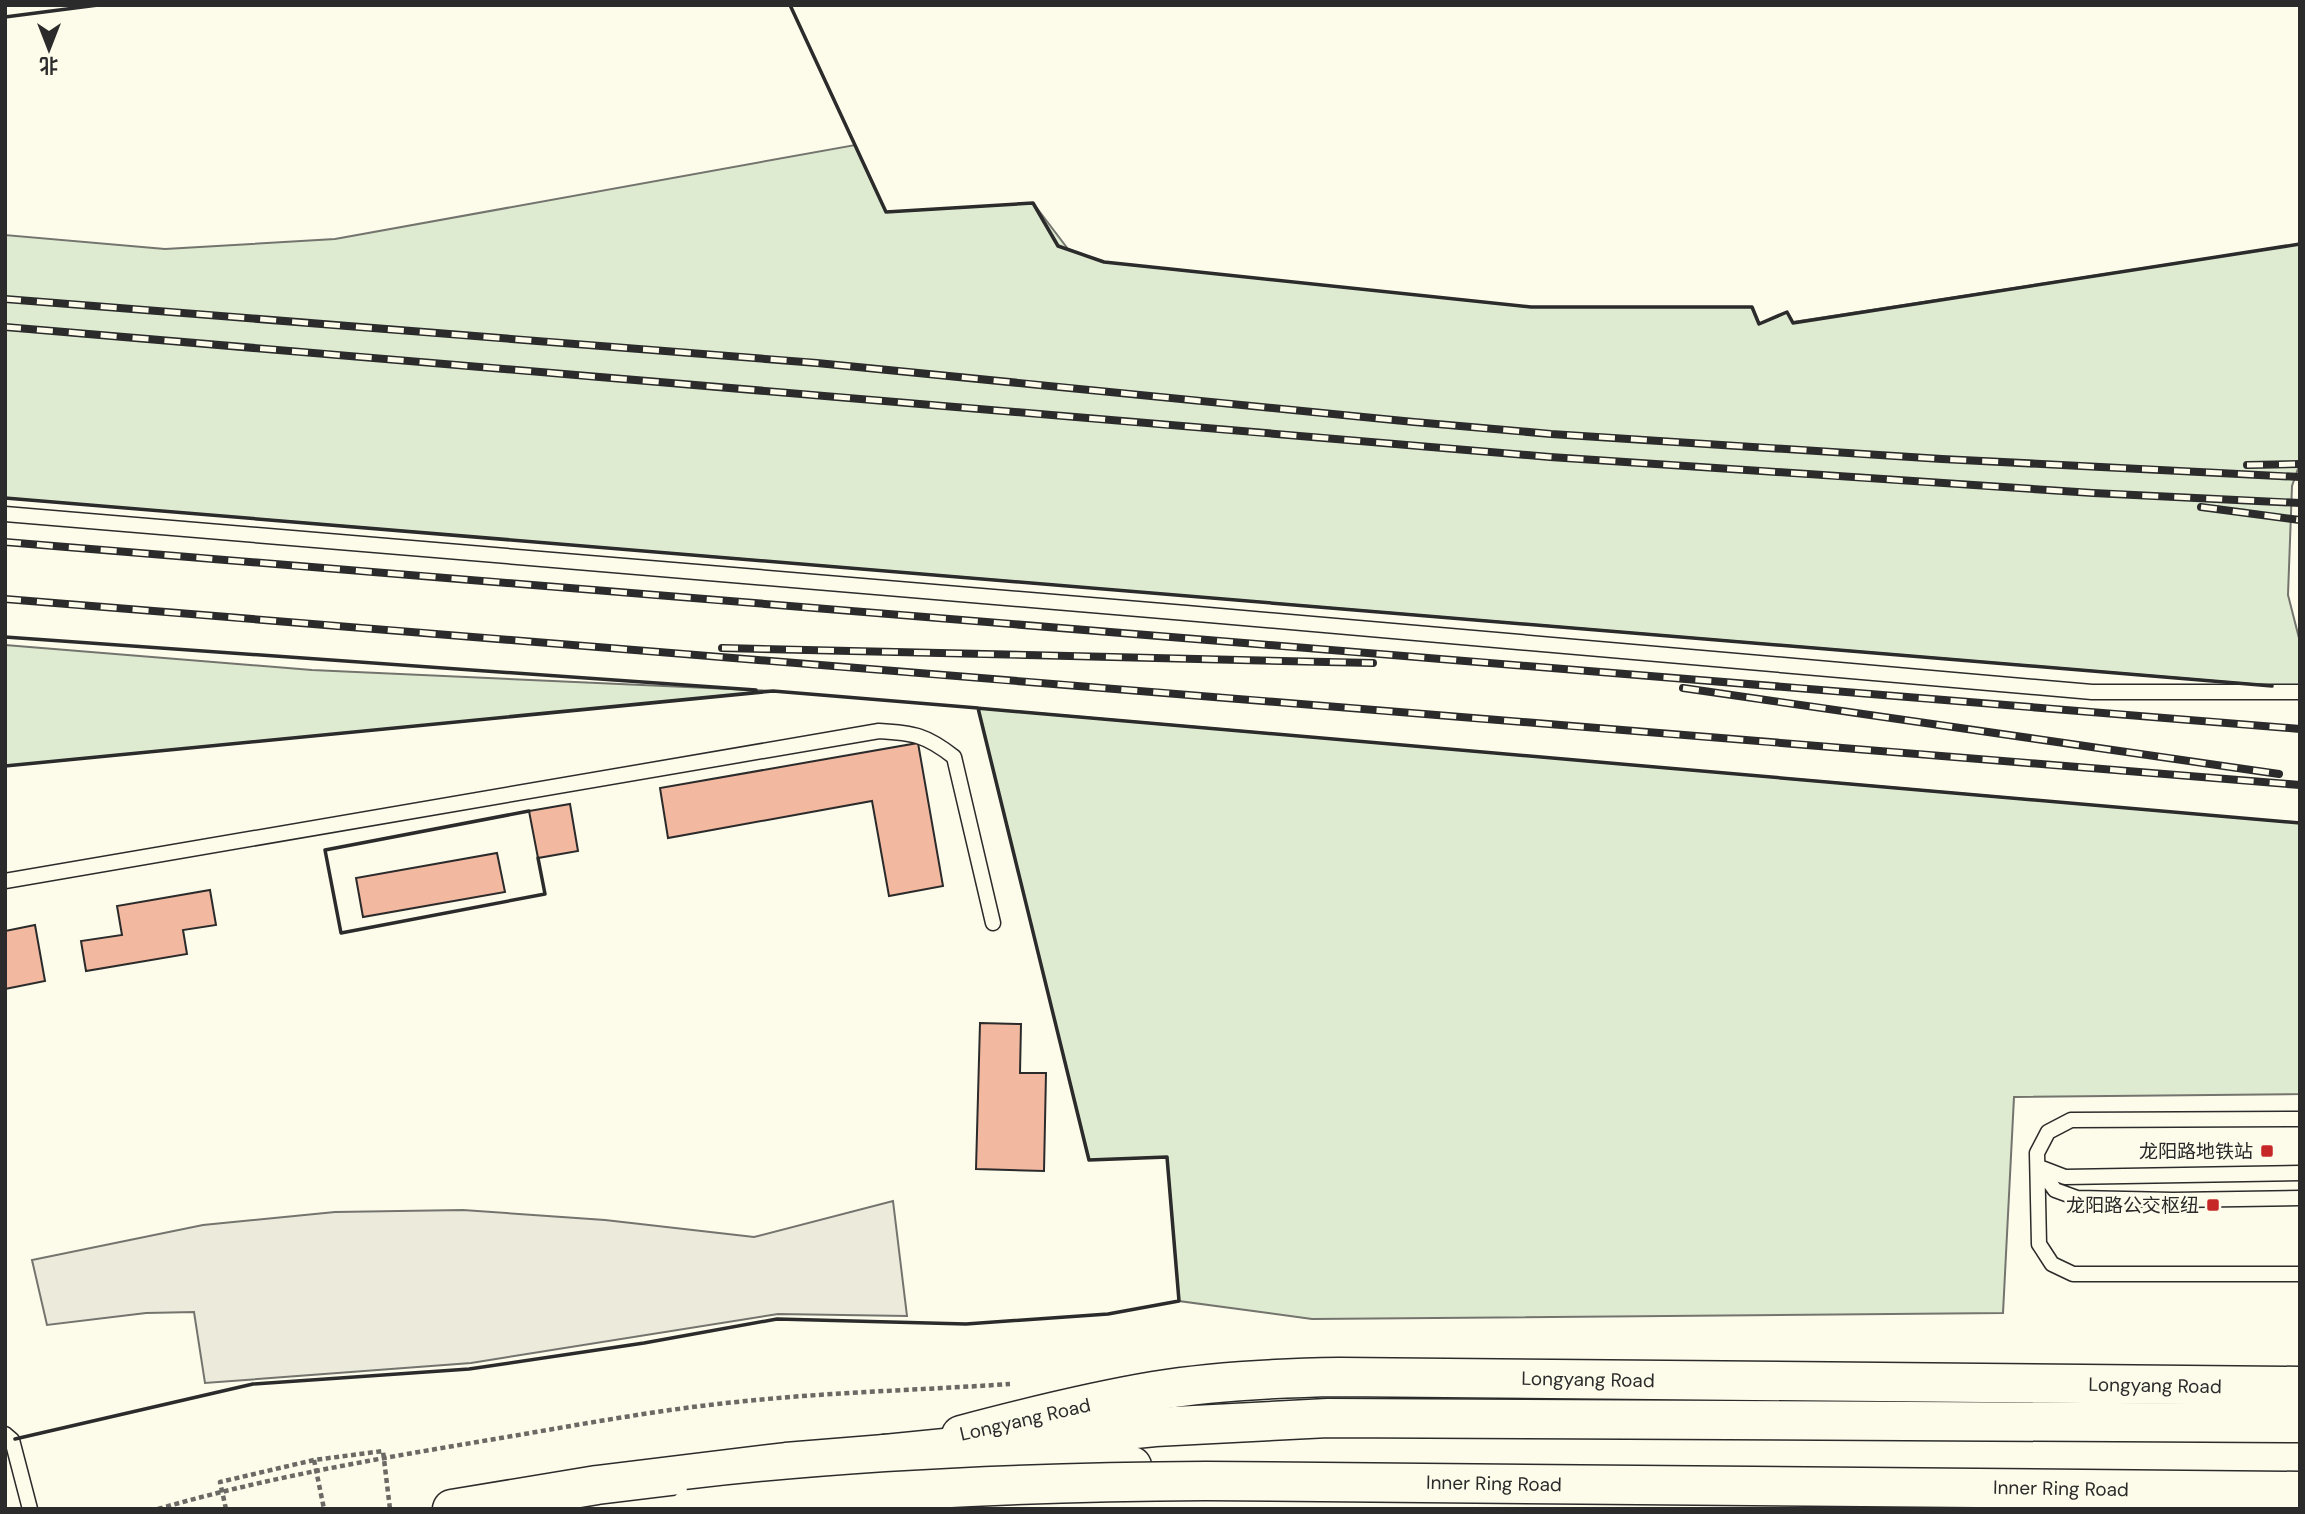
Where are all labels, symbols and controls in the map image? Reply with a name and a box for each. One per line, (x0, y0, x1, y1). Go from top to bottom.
north arrow (14, 14, 84, 84)
text: 北 (39, 53, 59, 78)
place label: 龙阳路地铁站 (2139, 1139, 2253, 1164)
marker: 龙阳路地铁站 (2259, 1143, 2275, 1159)
place label: 龙阳路公交枢纽 (2066, 1193, 2199, 1218)
marker: 龙阳路公交枢纽 (2205, 1197, 2221, 1213)
street label: Longyang Road (1521, 1366, 1655, 1393)
street label: Longyang Road (2088, 1372, 2222, 1399)
street label: Longyang Road (957, 1392, 1093, 1447)
street label: Inner Ring Road (1426, 1470, 1562, 1497)
street label: Inner Ring Road (1993, 1475, 2129, 1502)

